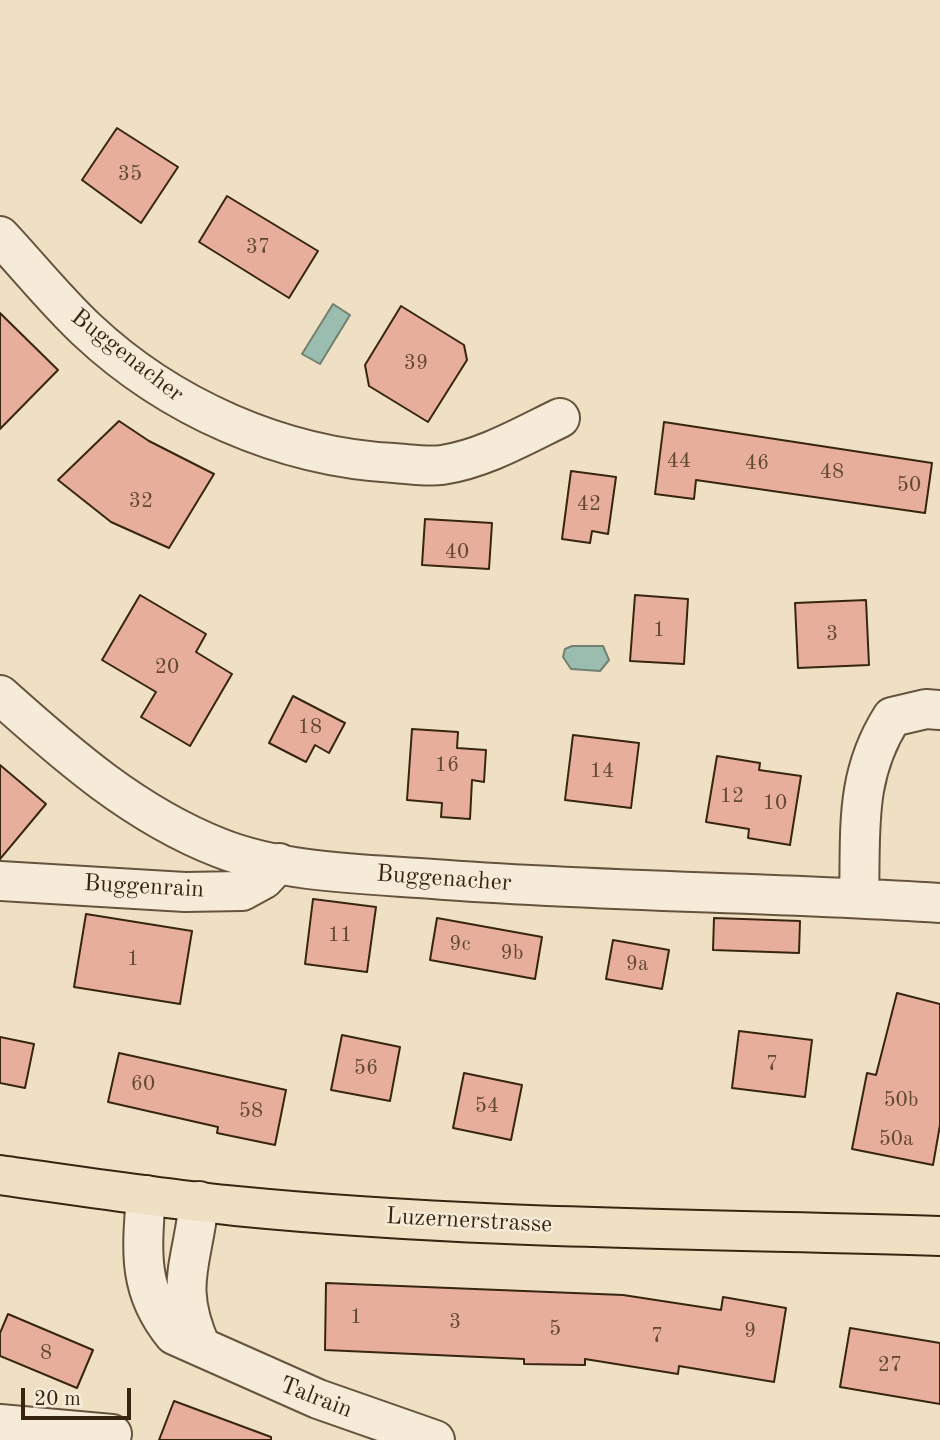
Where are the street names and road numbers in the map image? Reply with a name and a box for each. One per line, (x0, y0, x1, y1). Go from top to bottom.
street label: Buggenacher (65, 303, 189, 409)
street label: Buggenacher (375, 860, 513, 898)
street label: Buggenrain (83, 869, 205, 905)
street label: Luzernerstrasse (385, 1202, 553, 1240)
street label: Talrain (276, 1371, 356, 1425)

